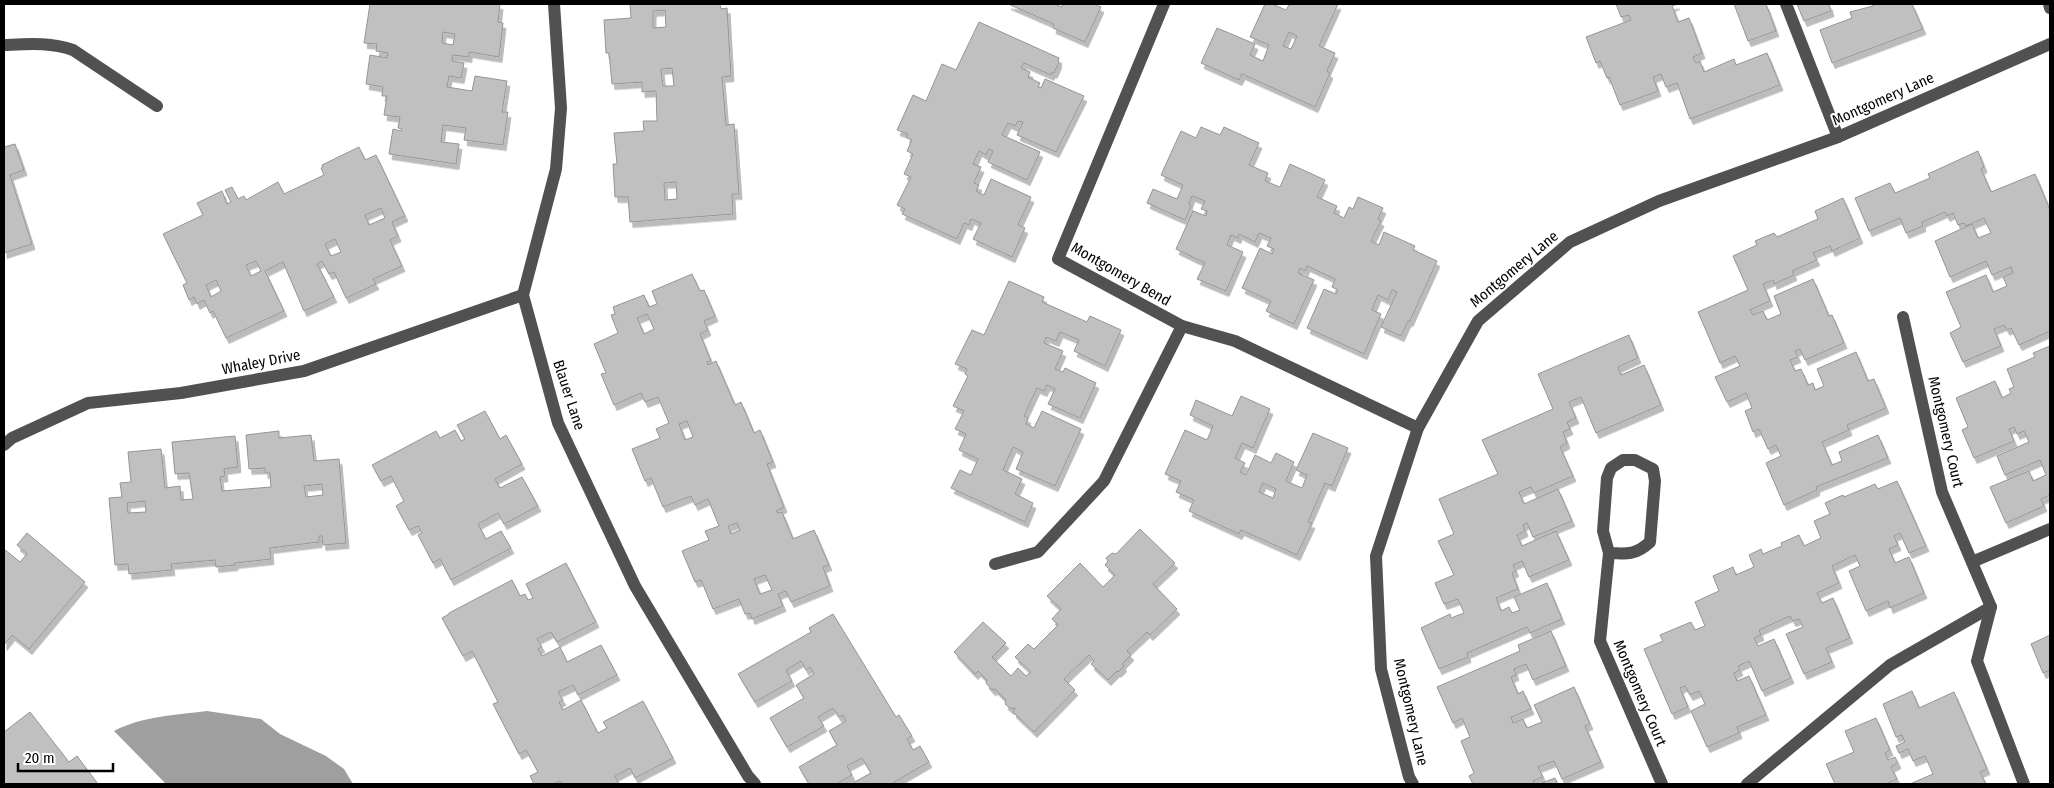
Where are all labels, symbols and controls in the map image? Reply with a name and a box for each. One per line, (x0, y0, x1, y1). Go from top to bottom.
street label: Montgomery Lane (1829, 69, 1937, 129)
street label: Montgomery Lane (1466, 227, 1562, 311)
street label: Montgomery Bend (1068, 238, 1174, 310)
street label: Whaley Drive (220, 346, 302, 378)
street label: Blauer Lane (549, 358, 589, 432)
street label: Montgomery Court (1924, 375, 1968, 489)
street label: Montgomery Court (1610, 637, 1670, 749)
street label: Montgomery Lane (1390, 657, 1432, 767)
scale bar (18, 740, 112, 772)
text: 20 m (25, 749, 55, 767)

